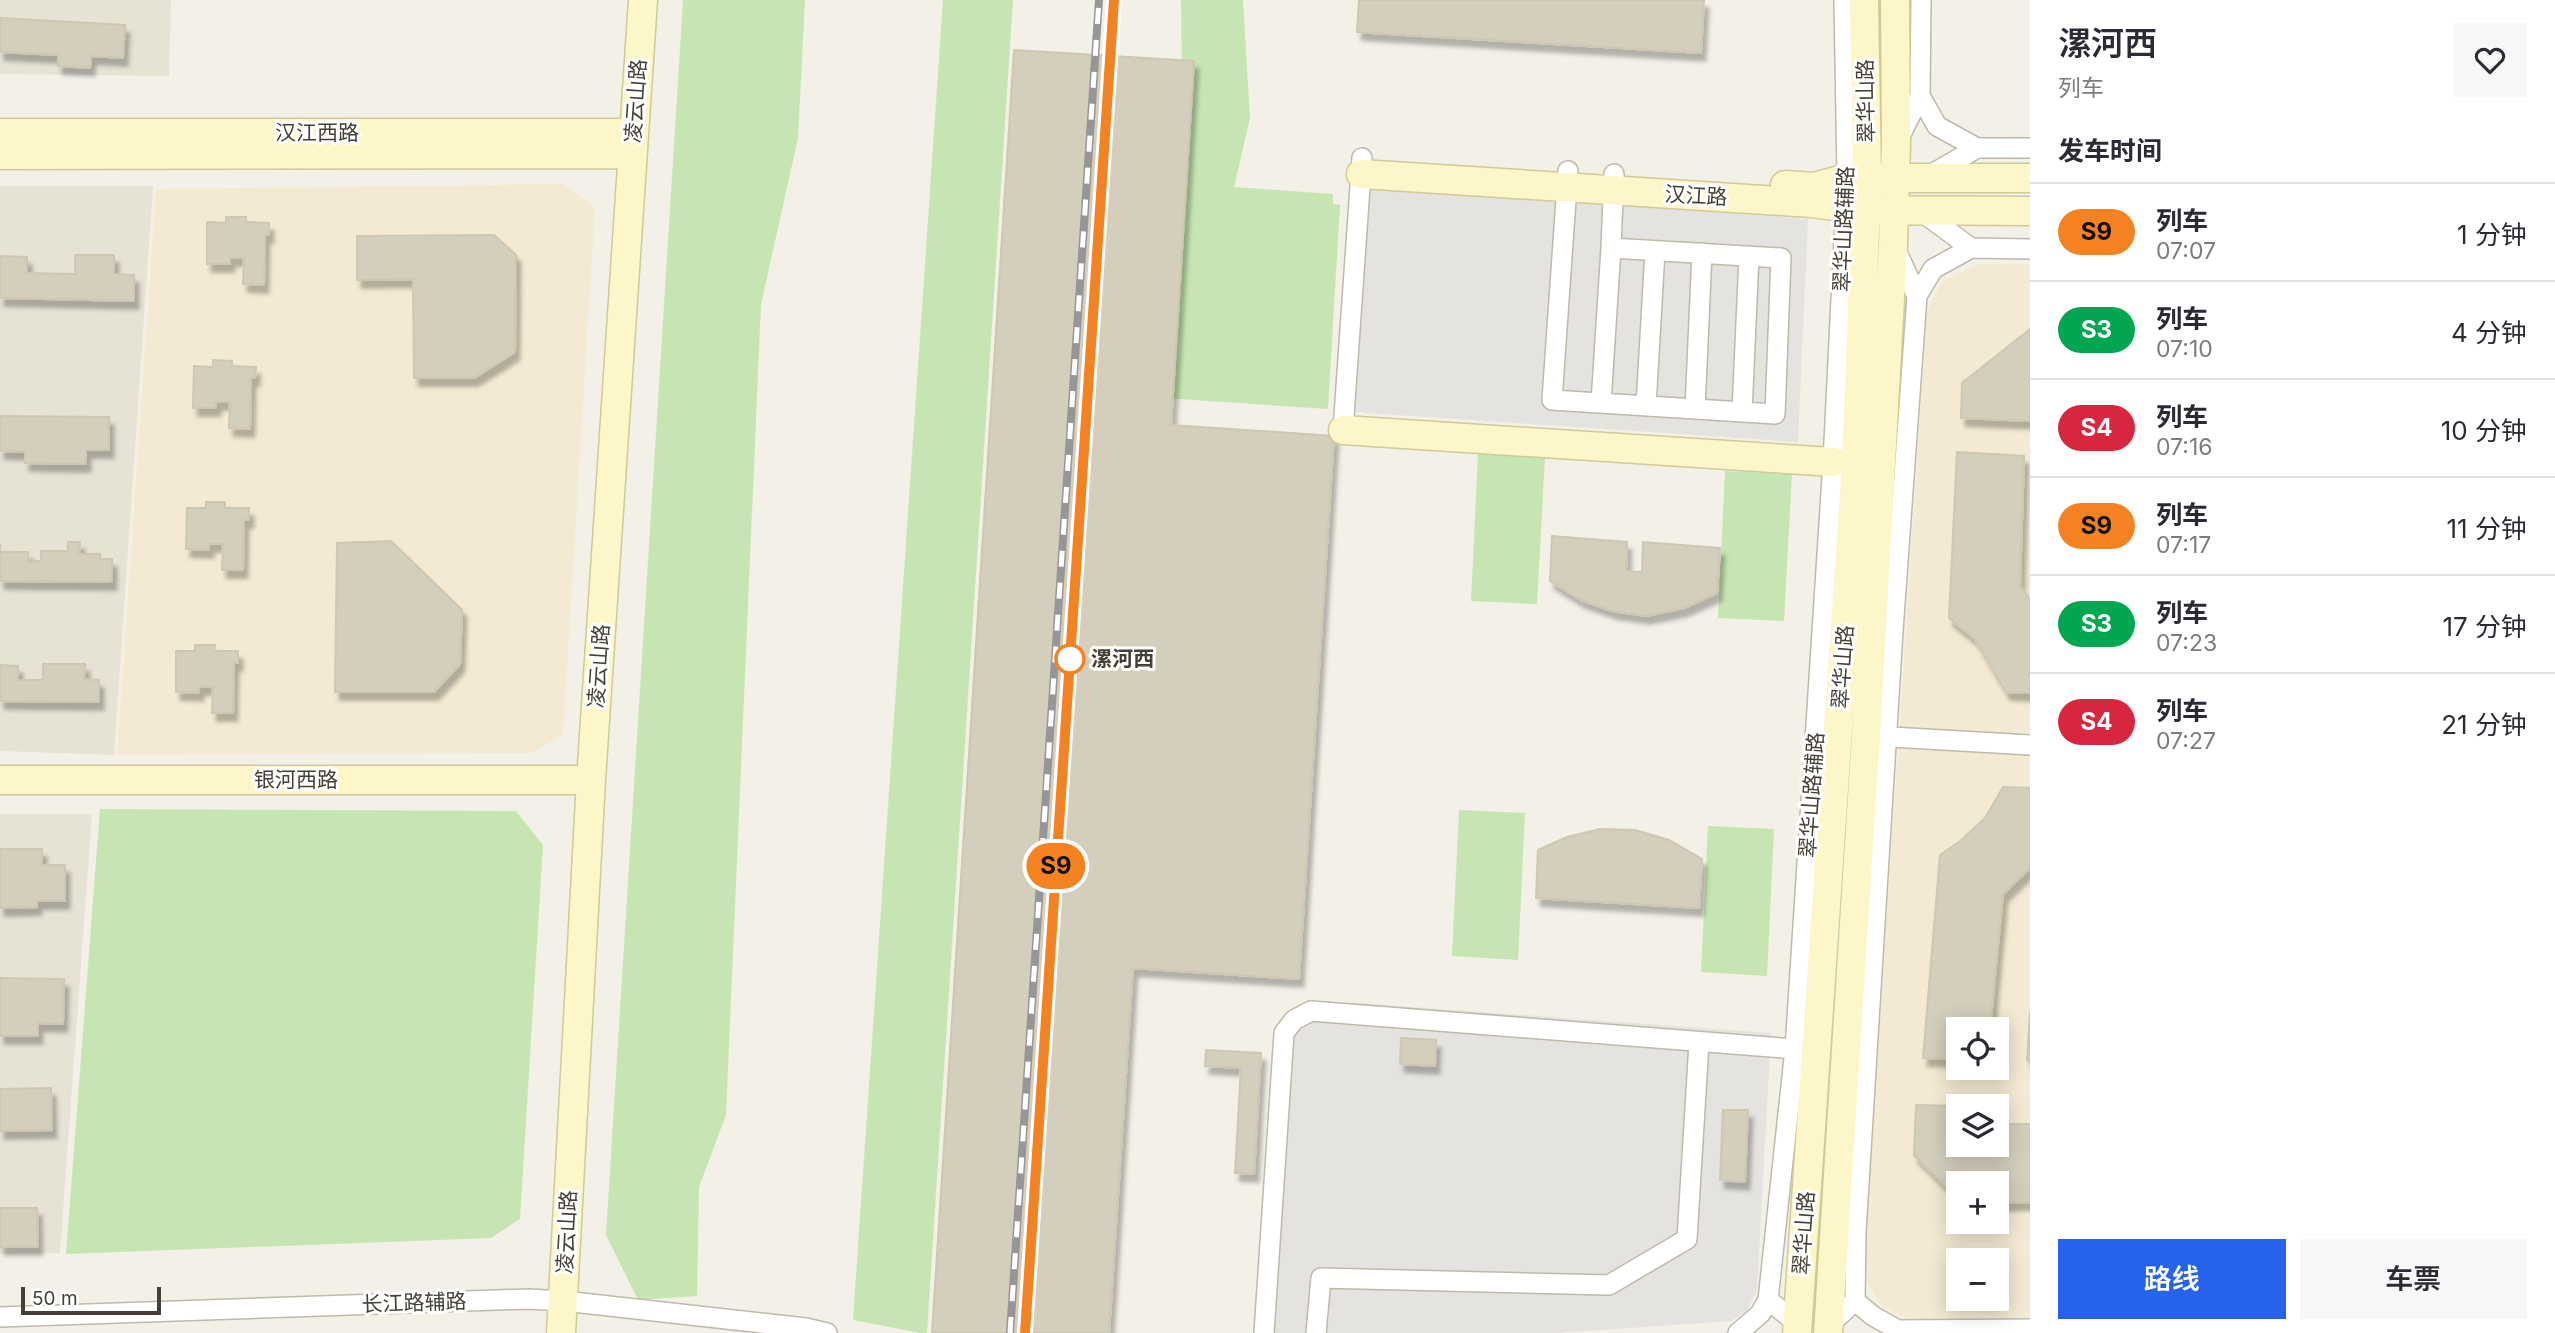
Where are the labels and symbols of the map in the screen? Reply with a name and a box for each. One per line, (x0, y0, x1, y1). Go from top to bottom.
street label: 凌云山路 (620, 58, 651, 144)
street label: 翠华山路 (1852, 59, 1879, 143)
street label: 汉江西路 (275, 120, 359, 145)
street label: 翠华山路辅路 (1829, 166, 1858, 292)
street label: 汉江路 (1664, 181, 1728, 210)
street label: 凌云山路 (583, 623, 614, 709)
street label: 翠华山路 (1827, 624, 1858, 710)
marker: 漯河西 (1055, 644, 1085, 674)
place label: 漯河西 (1091, 646, 1154, 671)
street label: 翠华山路辅路 (1795, 731, 1828, 859)
street label: 银河西路 (254, 767, 338, 792)
line badge: S9 (1024, 843, 1088, 889)
street label: 凌云山路 (552, 1189, 581, 1275)
street label: 翠华山路 (1788, 1190, 1819, 1276)
scale bar (21, 1284, 161, 1316)
street label: 长江路辅路 (361, 1288, 467, 1317)

